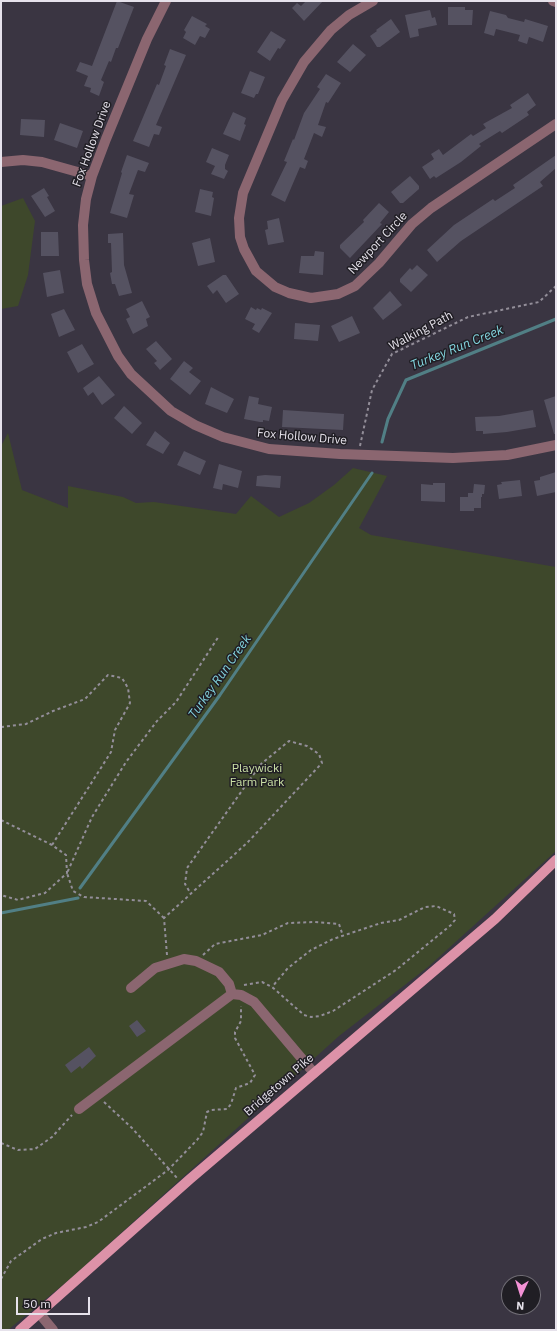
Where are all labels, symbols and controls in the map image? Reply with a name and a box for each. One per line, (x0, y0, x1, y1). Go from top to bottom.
street label: Fox Hollow Drive (70, 99, 114, 189)
street label: Newport Circle (345, 209, 411, 277)
street label: Walking Path (387, 308, 455, 354)
water label: Turkey Run Creek (408, 322, 506, 374)
street label: Fox Hollow Drive (256, 426, 348, 448)
water label: Turkey Run Creek (185, 632, 255, 722)
park label: Playwicki Farm Park (230, 762, 284, 790)
street label: Bridgetown Pike (241, 1051, 317, 1119)
north arrow (501, 1275, 541, 1315)
scale bar (18, 1289, 92, 1315)
text: 50 m (23, 1296, 51, 1311)
text: N (516, 1299, 525, 1313)

